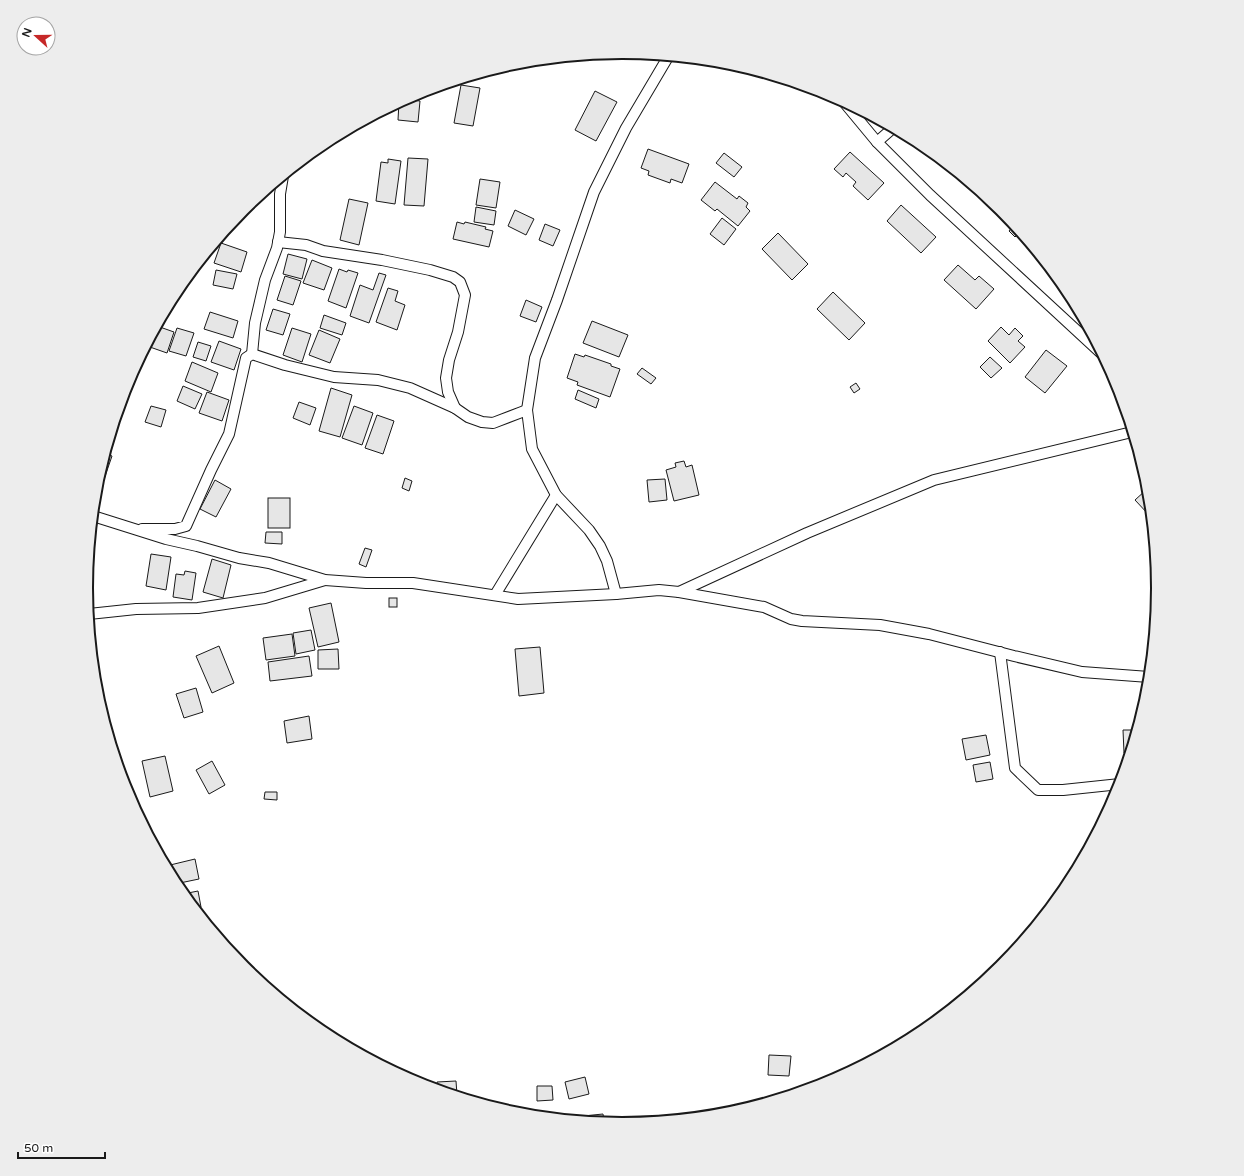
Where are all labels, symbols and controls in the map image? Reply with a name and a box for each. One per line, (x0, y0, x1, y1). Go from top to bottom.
north arrow (16, 16, 56, 56)
text: N (19, 26, 35, 39)
scale bar (18, 1134, 105, 1160)
text: 50 m (24, 1141, 53, 1155)

